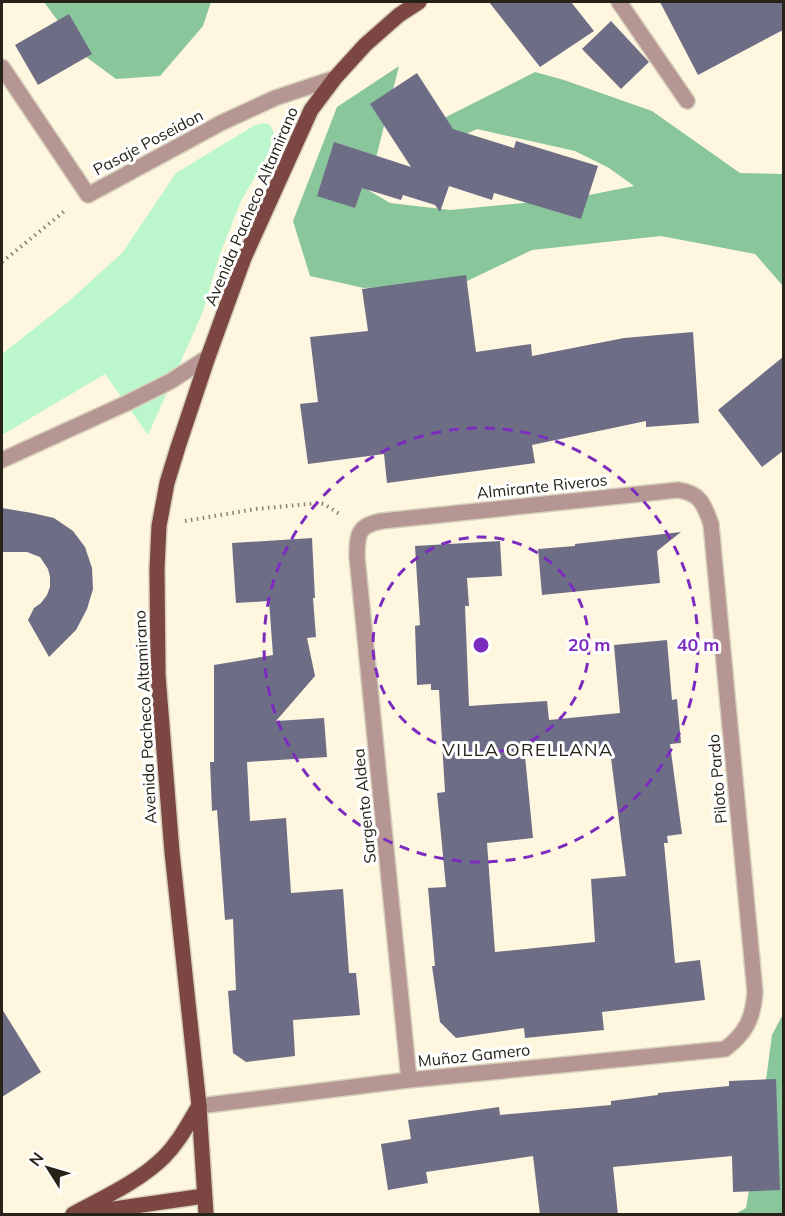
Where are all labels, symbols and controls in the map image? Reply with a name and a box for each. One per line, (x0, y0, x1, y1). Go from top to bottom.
street label: Avenida Pacheco Altamirano (200, 104, 302, 308)
street label: Pasaje Poseidon (90, 105, 206, 179)
street label: Almirante Riveros (476, 469, 608, 503)
street label: Avenida Pacheco Altamirano (129, 610, 161, 824)
text: 20 m (568, 633, 610, 656)
text: 40 m (677, 633, 719, 656)
centre of rings (471, 635, 491, 655)
street label: Piloto Pardo (703, 733, 731, 825)
district label: VILLA ORELLANA (442, 738, 614, 761)
street label: Sargento Aldea (348, 748, 380, 864)
street label: Muñoz Gamero (417, 1039, 531, 1071)
north arrow (18, 1138, 78, 1198)
text: N (24, 1148, 48, 1170)

